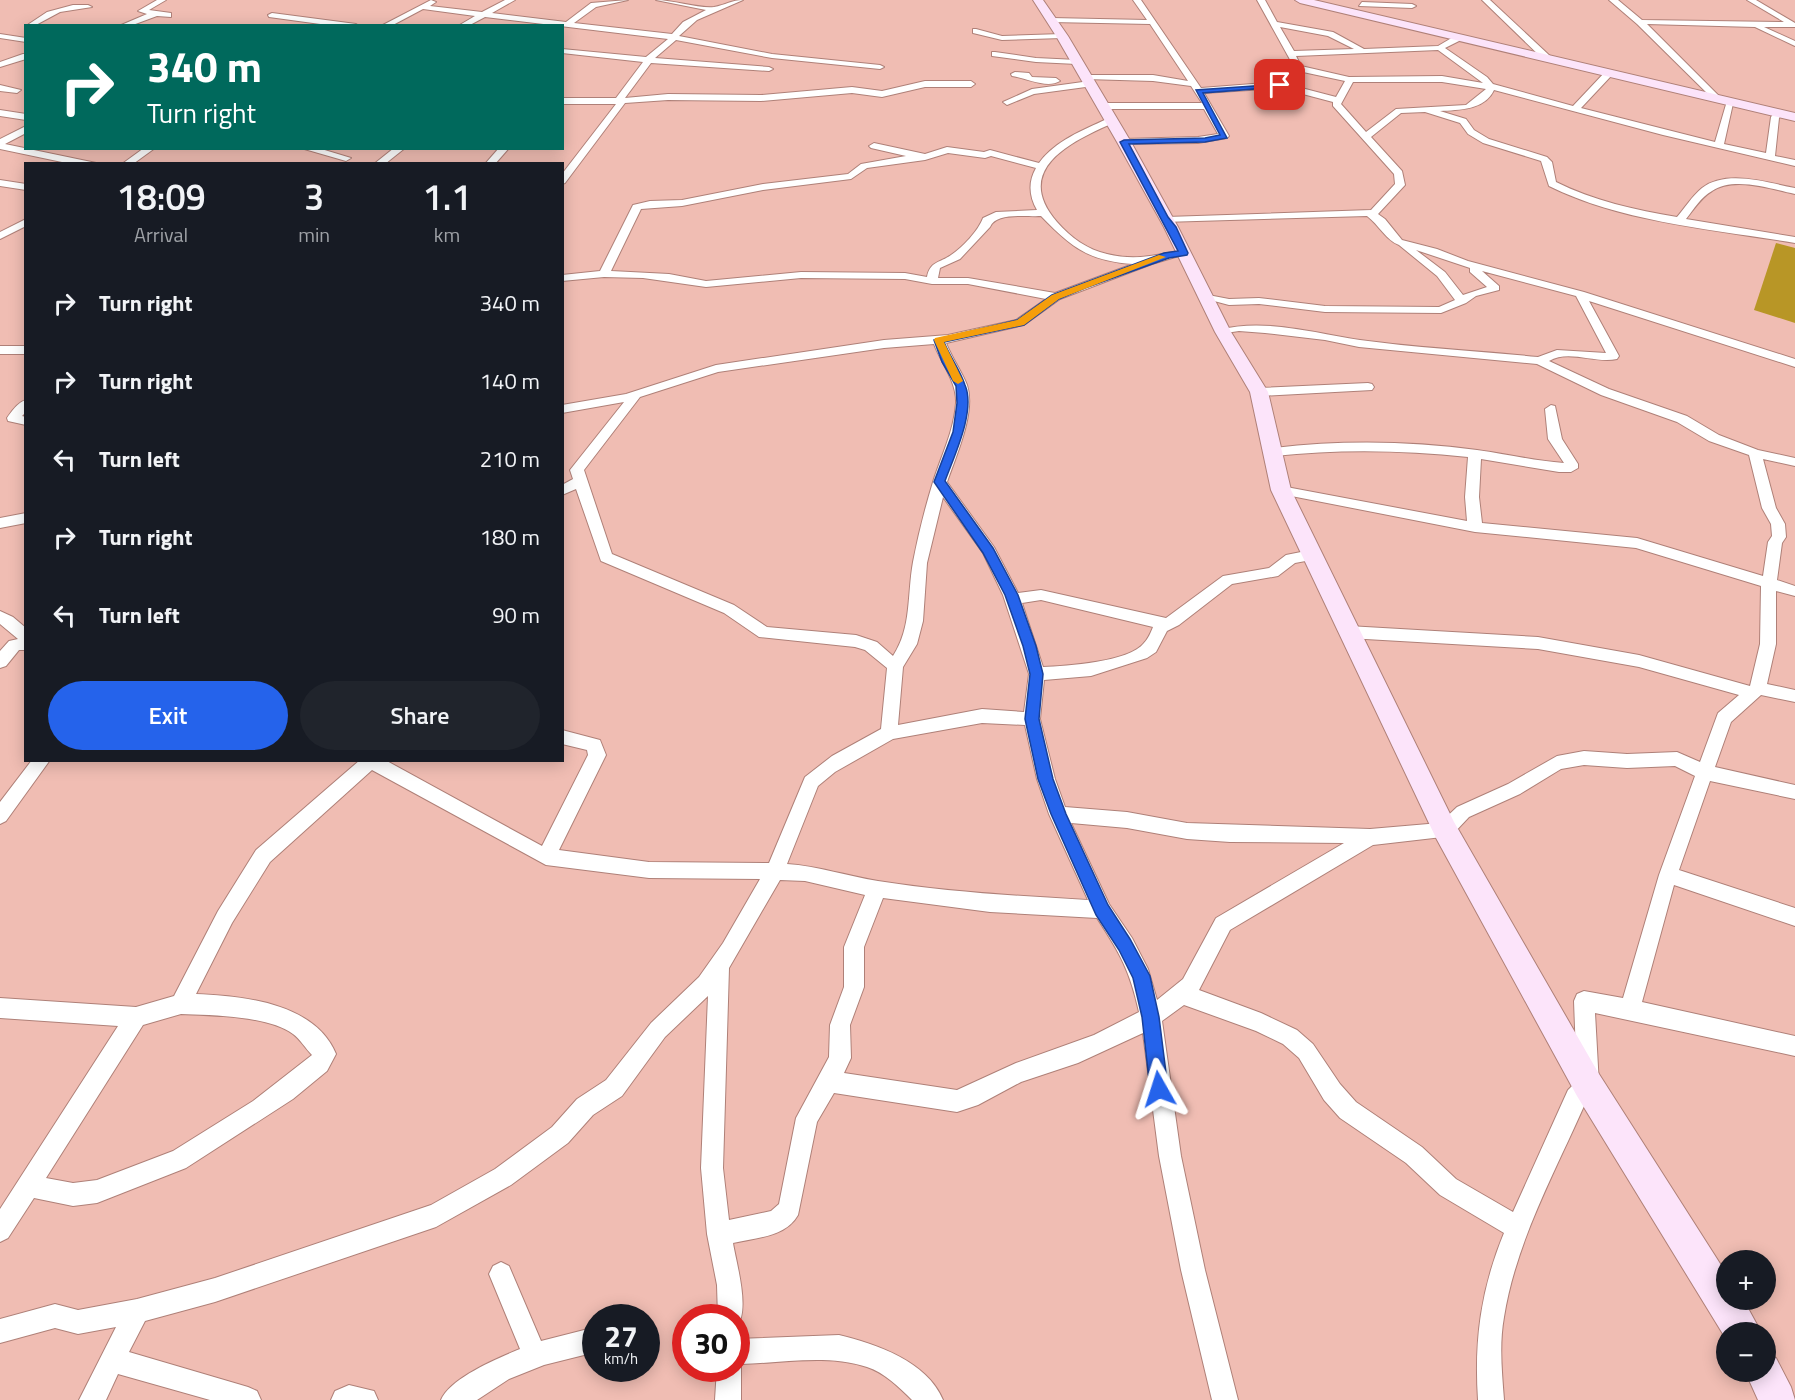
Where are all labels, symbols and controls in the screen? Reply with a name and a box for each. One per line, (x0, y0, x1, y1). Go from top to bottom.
text: 340 m (147, 34, 262, 98)
icon: right (48, 48, 126, 126)
pin (1254, 59, 1305, 110)
icon: arrive (1263, 68, 1296, 101)
text: Turn right (147, 92, 256, 133)
text: 18:09 (116, 169, 206, 224)
text: 3 (304, 169, 324, 224)
text: 1.1 (423, 169, 471, 224)
text: Arrival (134, 219, 188, 250)
text: min (298, 219, 330, 250)
text: km (434, 219, 460, 250)
text: Turn right (99, 286, 193, 320)
text: 340 m (480, 286, 540, 320)
icon: right (48, 287, 81, 320)
text: Turn right (99, 364, 193, 398)
text: 140 m (480, 364, 540, 398)
icon: right (48, 365, 81, 398)
text: Turn left (99, 442, 180, 476)
text: 210 m (480, 442, 540, 476)
icon: left (48, 443, 81, 476)
text: Turn right (99, 520, 193, 554)
text: 180 m (480, 520, 540, 554)
icon: right (48, 521, 81, 554)
text: Turn left (99, 598, 180, 632)
text: 90 m (492, 598, 540, 632)
icon: left (48, 599, 81, 632)
button: Exit (48, 681, 288, 750)
button: Share (300, 681, 540, 750)
position arrow (1127, 1057, 1191, 1121)
map controls (1716, 1250, 1776, 1382)
button: + (1716, 1250, 1776, 1310)
speed limit sign: 30 (672, 1304, 750, 1382)
text: 27 (604, 1313, 638, 1359)
button: − (1716, 1322, 1776, 1382)
text: km/h (604, 1347, 638, 1370)

